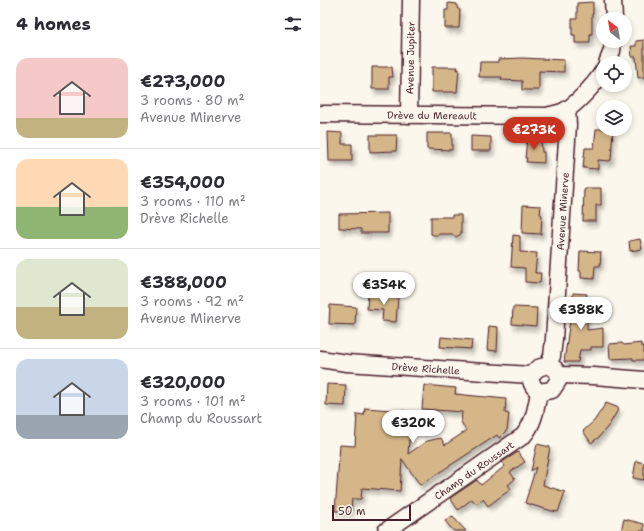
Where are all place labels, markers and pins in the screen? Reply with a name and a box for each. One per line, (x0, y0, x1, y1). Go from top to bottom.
pin: €273K (506, 117, 562, 151)
pin: €354K (356, 272, 412, 306)
pin: €388K (553, 297, 609, 331)
pin: €320K (385, 410, 441, 444)

